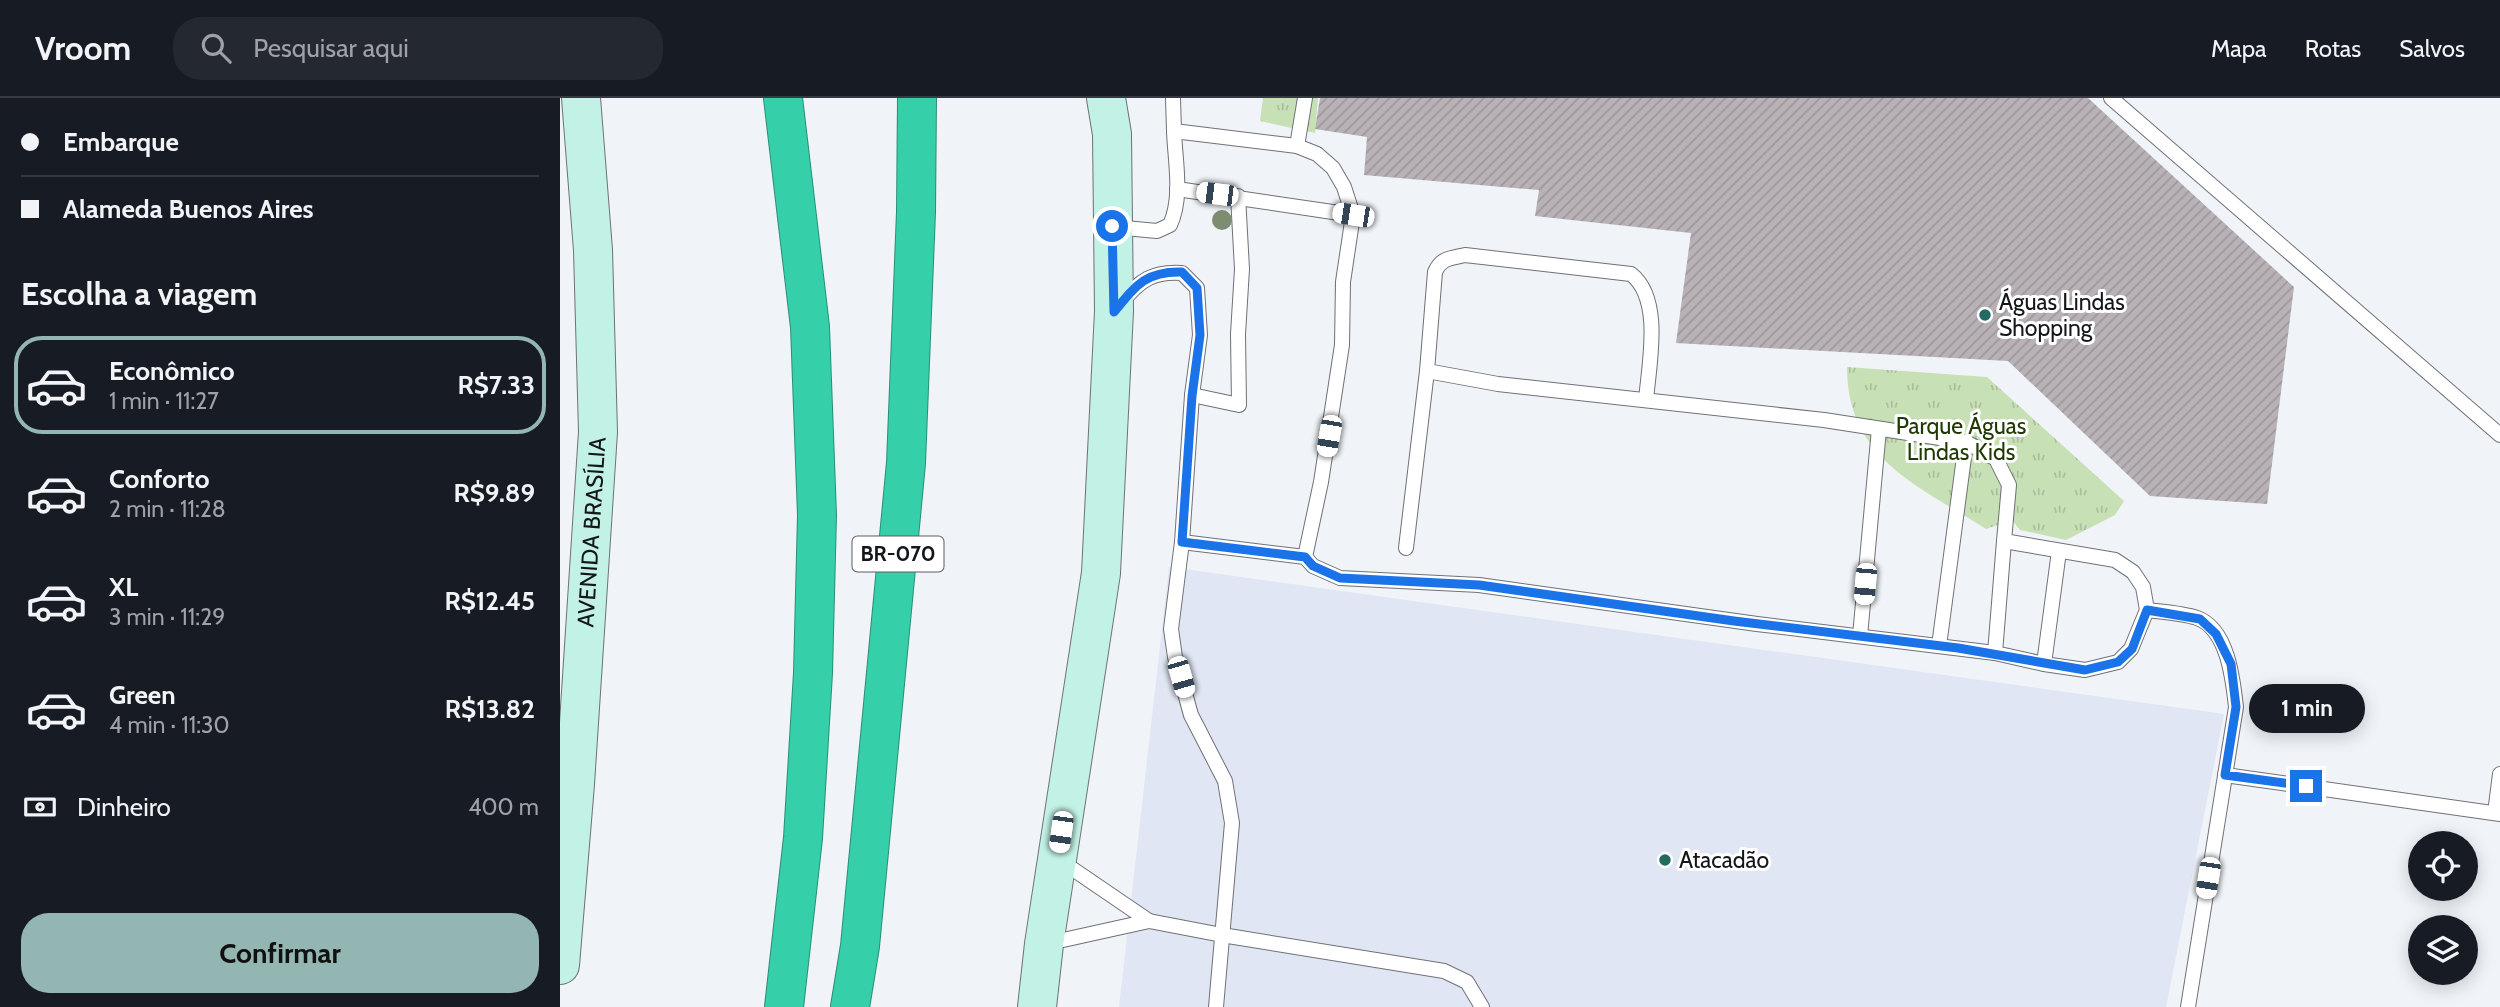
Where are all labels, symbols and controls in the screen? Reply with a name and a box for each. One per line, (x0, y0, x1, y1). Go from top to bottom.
search box (173, 17, 663, 80)
text: Vroom (35, 28, 131, 68)
icon: search (197, 29, 235, 67)
text: Pesquisar aqui (253, 32, 409, 64)
text: Mapa (2211, 34, 2267, 63)
text: Rotas (2305, 34, 2361, 63)
text: Salvos (2399, 34, 2465, 63)
text: Embarque (63, 126, 179, 158)
car (1195, 181, 1240, 207)
text: Alameda Buenos Aires (63, 193, 314, 225)
car (1331, 201, 1376, 229)
route start (1096, 210, 1128, 242)
text: Escolha a viagem (21, 274, 257, 313)
place label: Águas Lindas Shopping (1999, 287, 2125, 342)
marker: Águas Lindas Shopping (1977, 307, 1993, 323)
icon: car (25, 354, 88, 417)
text: Econômico (109, 355, 235, 387)
text: R$7.33 (457, 369, 535, 401)
text: 1 min · 11:27 (109, 387, 219, 415)
park label: Parque Águas Lindas Kids (1896, 411, 2026, 466)
car (1316, 413, 1343, 459)
street label: AVENIDA BRASÍLIA (571, 436, 612, 628)
icon: car (25, 462, 88, 525)
text: Conforto (109, 463, 210, 495)
text: R$9.89 (453, 477, 535, 509)
text: 2 min · 11:28 (109, 495, 226, 523)
road number: BR-070 (852, 536, 944, 572)
car (1853, 562, 1878, 606)
icon: car (25, 570, 88, 633)
text: XL (109, 571, 138, 603)
text: R$12.45 (444, 585, 535, 617)
text: 3 min · 11:29 (109, 603, 225, 631)
car (1166, 654, 1197, 700)
icon: car (25, 678, 88, 741)
text: Green (109, 679, 176, 711)
callout: 1 min (2248, 684, 2364, 734)
text: R$13.82 (445, 693, 535, 725)
text: 1 min (2281, 694, 2333, 722)
text: 4 min · 11:30 (109, 711, 229, 739)
route end (2290, 770, 2322, 802)
icon: cash (21, 788, 59, 826)
text: Dinheiro (77, 791, 171, 823)
text: 400 m (468, 793, 539, 821)
car (1048, 810, 1075, 854)
map controls (2408, 831, 2478, 985)
button: locate (2408, 831, 2478, 901)
place label: Atacadão (1679, 846, 1769, 874)
marker: Atacadão (1657, 852, 1673, 868)
car (2195, 856, 2222, 900)
button: Confirmar (21, 913, 539, 993)
button: layers (2408, 915, 2478, 985)

